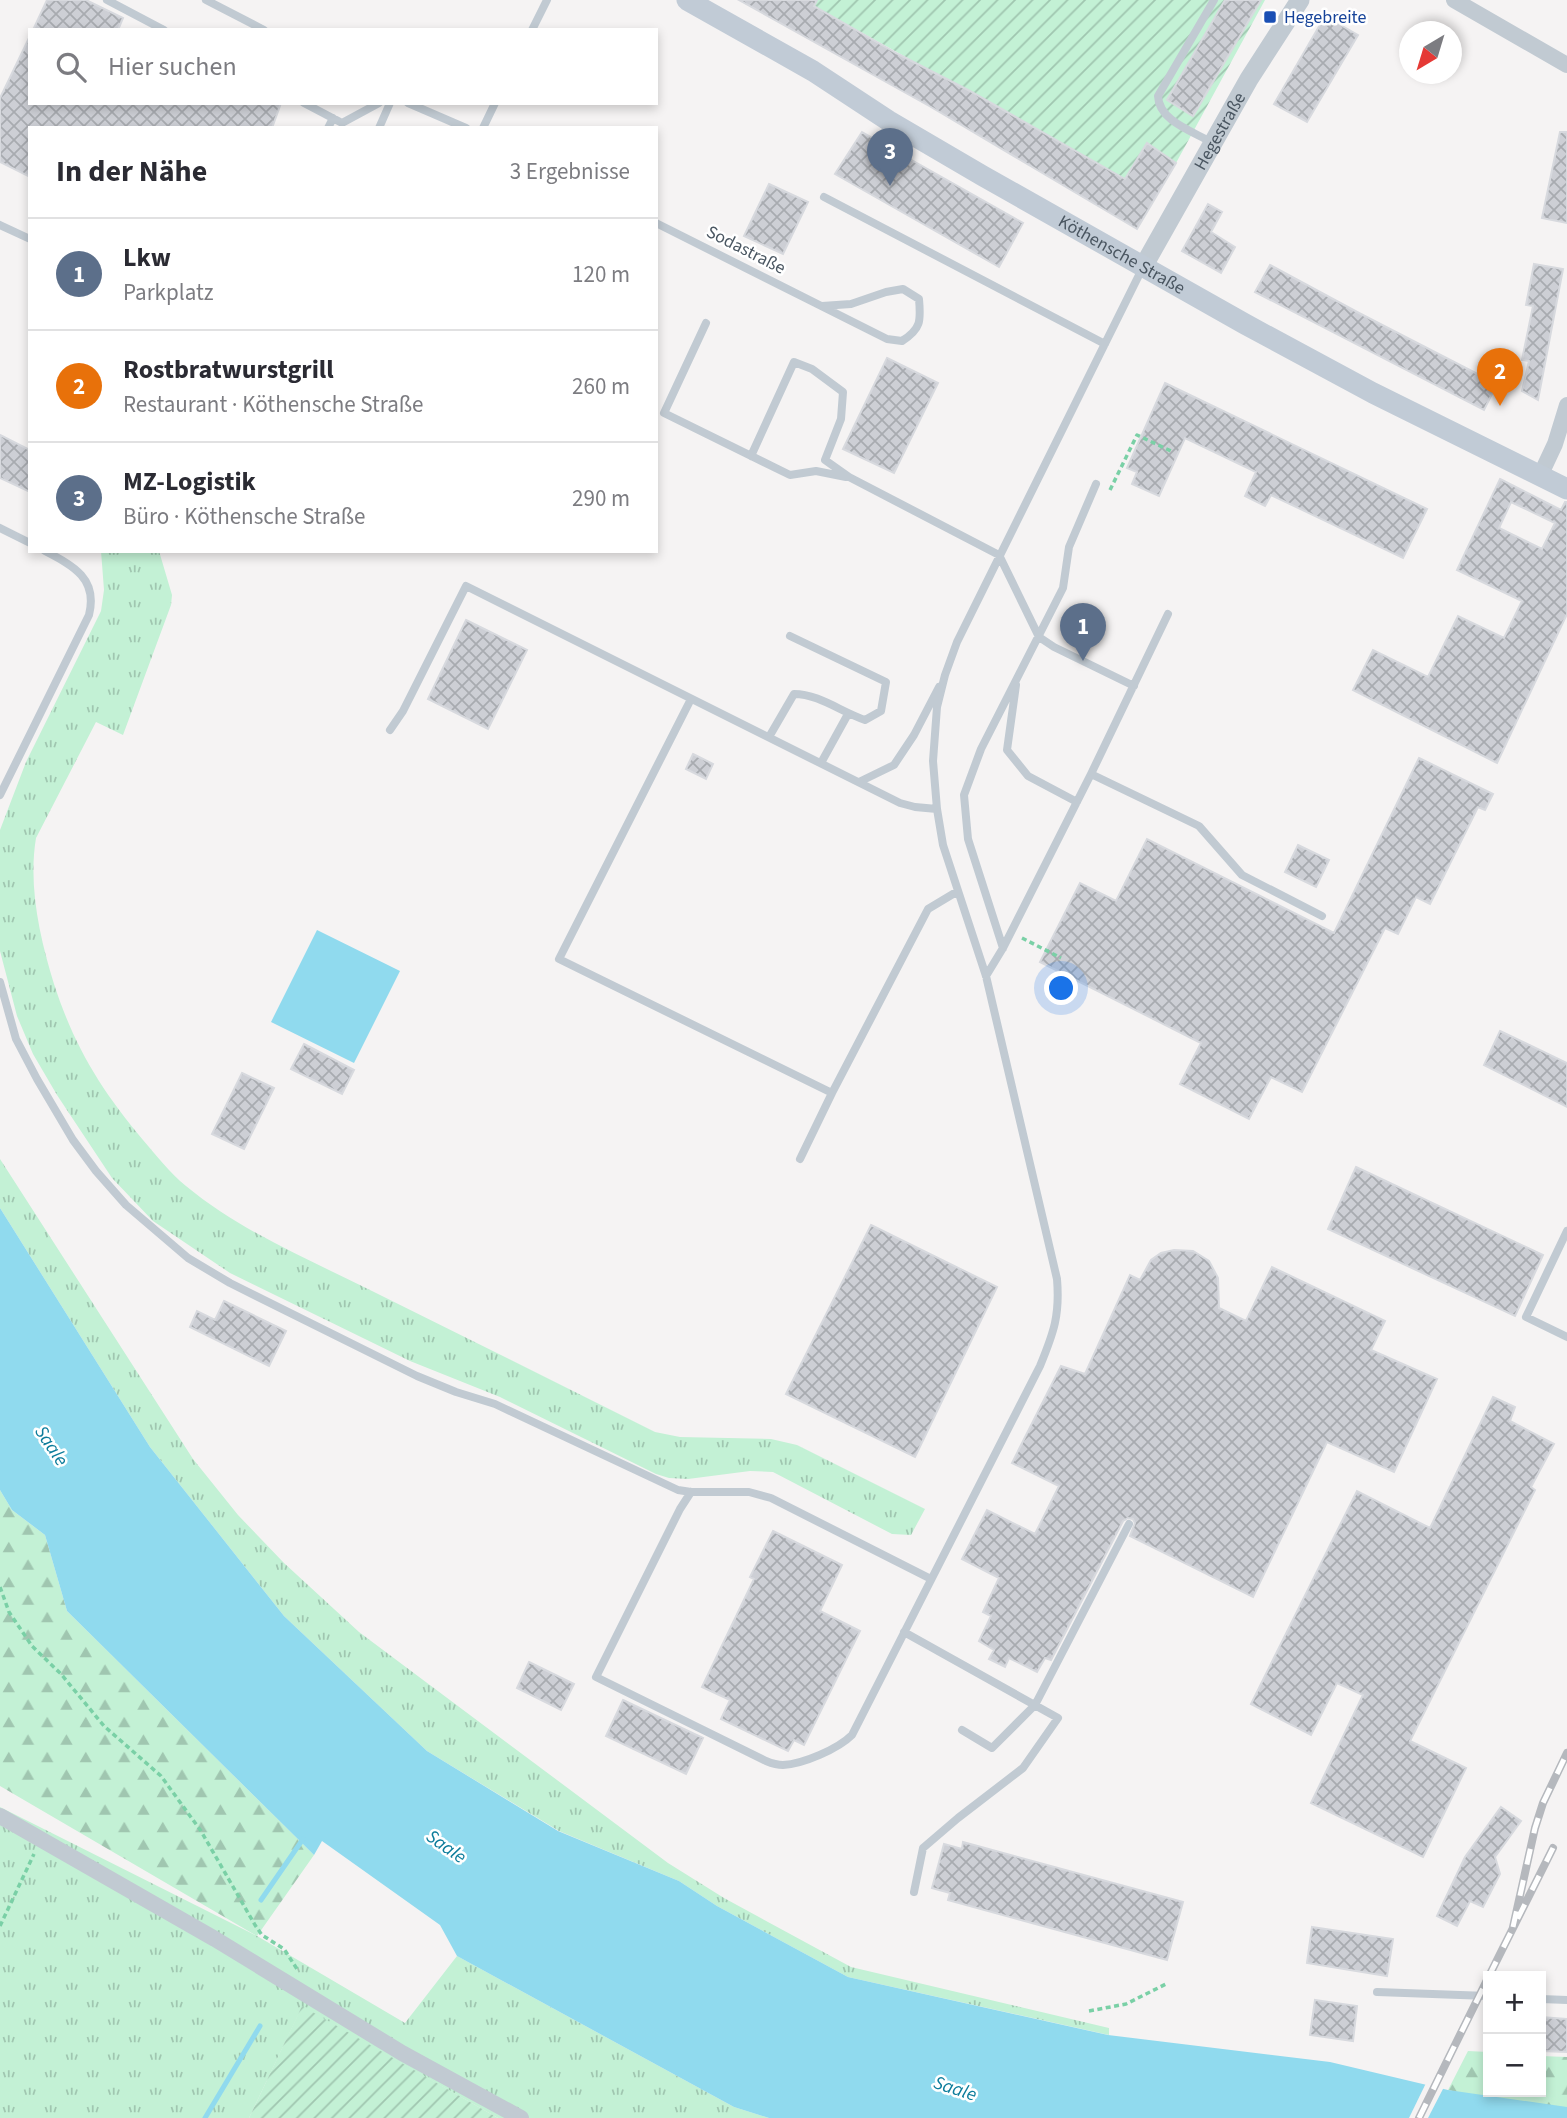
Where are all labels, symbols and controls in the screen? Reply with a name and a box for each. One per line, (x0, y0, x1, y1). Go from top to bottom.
place label: Hegebreite (1284, 5, 1366, 30)
marker: Hegebreite (1262, 9, 1278, 25)
north arrow (1399, 21, 1462, 84)
search box (28, 28, 658, 105)
icon: search (52, 48, 90, 86)
text: Hier suchen (108, 48, 237, 85)
street label: Hegestraße (1188, 88, 1252, 175)
pin: 3 (867, 128, 913, 186)
text: In der Nähe (56, 150, 207, 193)
text: 3 Ergebnisse (510, 155, 630, 188)
street label: Köthensche Straße (1054, 209, 1190, 300)
street label: Sodastraße (702, 219, 790, 281)
text: Lkw (123, 239, 171, 276)
text: 1 (73, 258, 85, 291)
text: 120 m (572, 258, 630, 291)
text: Parkplatz (123, 276, 213, 309)
pin: 2 (1477, 348, 1523, 406)
text: Rostbratwurstgrill (123, 351, 334, 388)
text: 2 (73, 370, 85, 403)
text: 260 m (572, 370, 630, 403)
text: Restaurant · Köthensche Straße (123, 388, 423, 421)
text: MZ-Logistik (123, 463, 256, 500)
text: 3 (73, 482, 85, 515)
text: 290 m (572, 482, 630, 515)
text: Büro · Köthensche Straße (123, 500, 366, 533)
pin: 1 (1060, 603, 1106, 661)
your location (1044, 971, 1078, 1005)
water label: Saale (28, 1420, 74, 1472)
water label: Saale (420, 1823, 472, 1871)
map controls (1483, 1971, 1546, 2097)
button: + (1483, 1971, 1546, 2034)
button: − (1483, 2034, 1546, 2097)
water label: Saale (930, 2069, 980, 2109)

